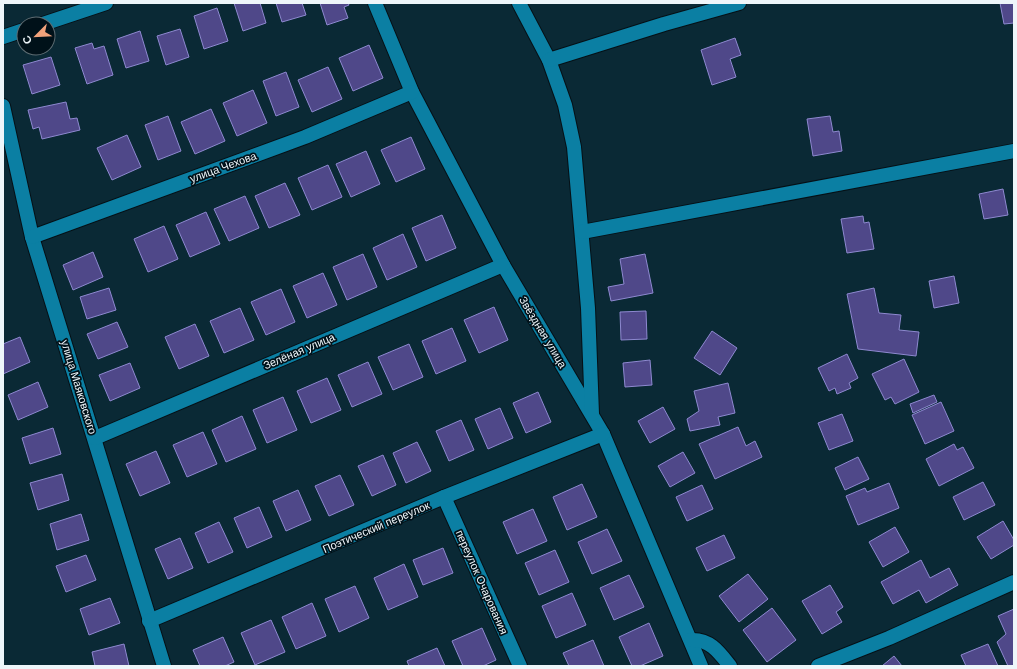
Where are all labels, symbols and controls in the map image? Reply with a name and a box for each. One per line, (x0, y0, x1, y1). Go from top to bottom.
north arrow (16, 16, 56, 56)
text: С (20, 34, 34, 46)
street label: улица Чехова (188, 149, 259, 185)
street label: Звёздная улица (517, 294, 570, 371)
street label: Зелёная улица (261, 330, 337, 371)
street label: улица Маяковского (59, 338, 99, 436)
street label: Поэтический переулок (321, 499, 431, 555)
street label: переулок Очарования (454, 528, 510, 636)

